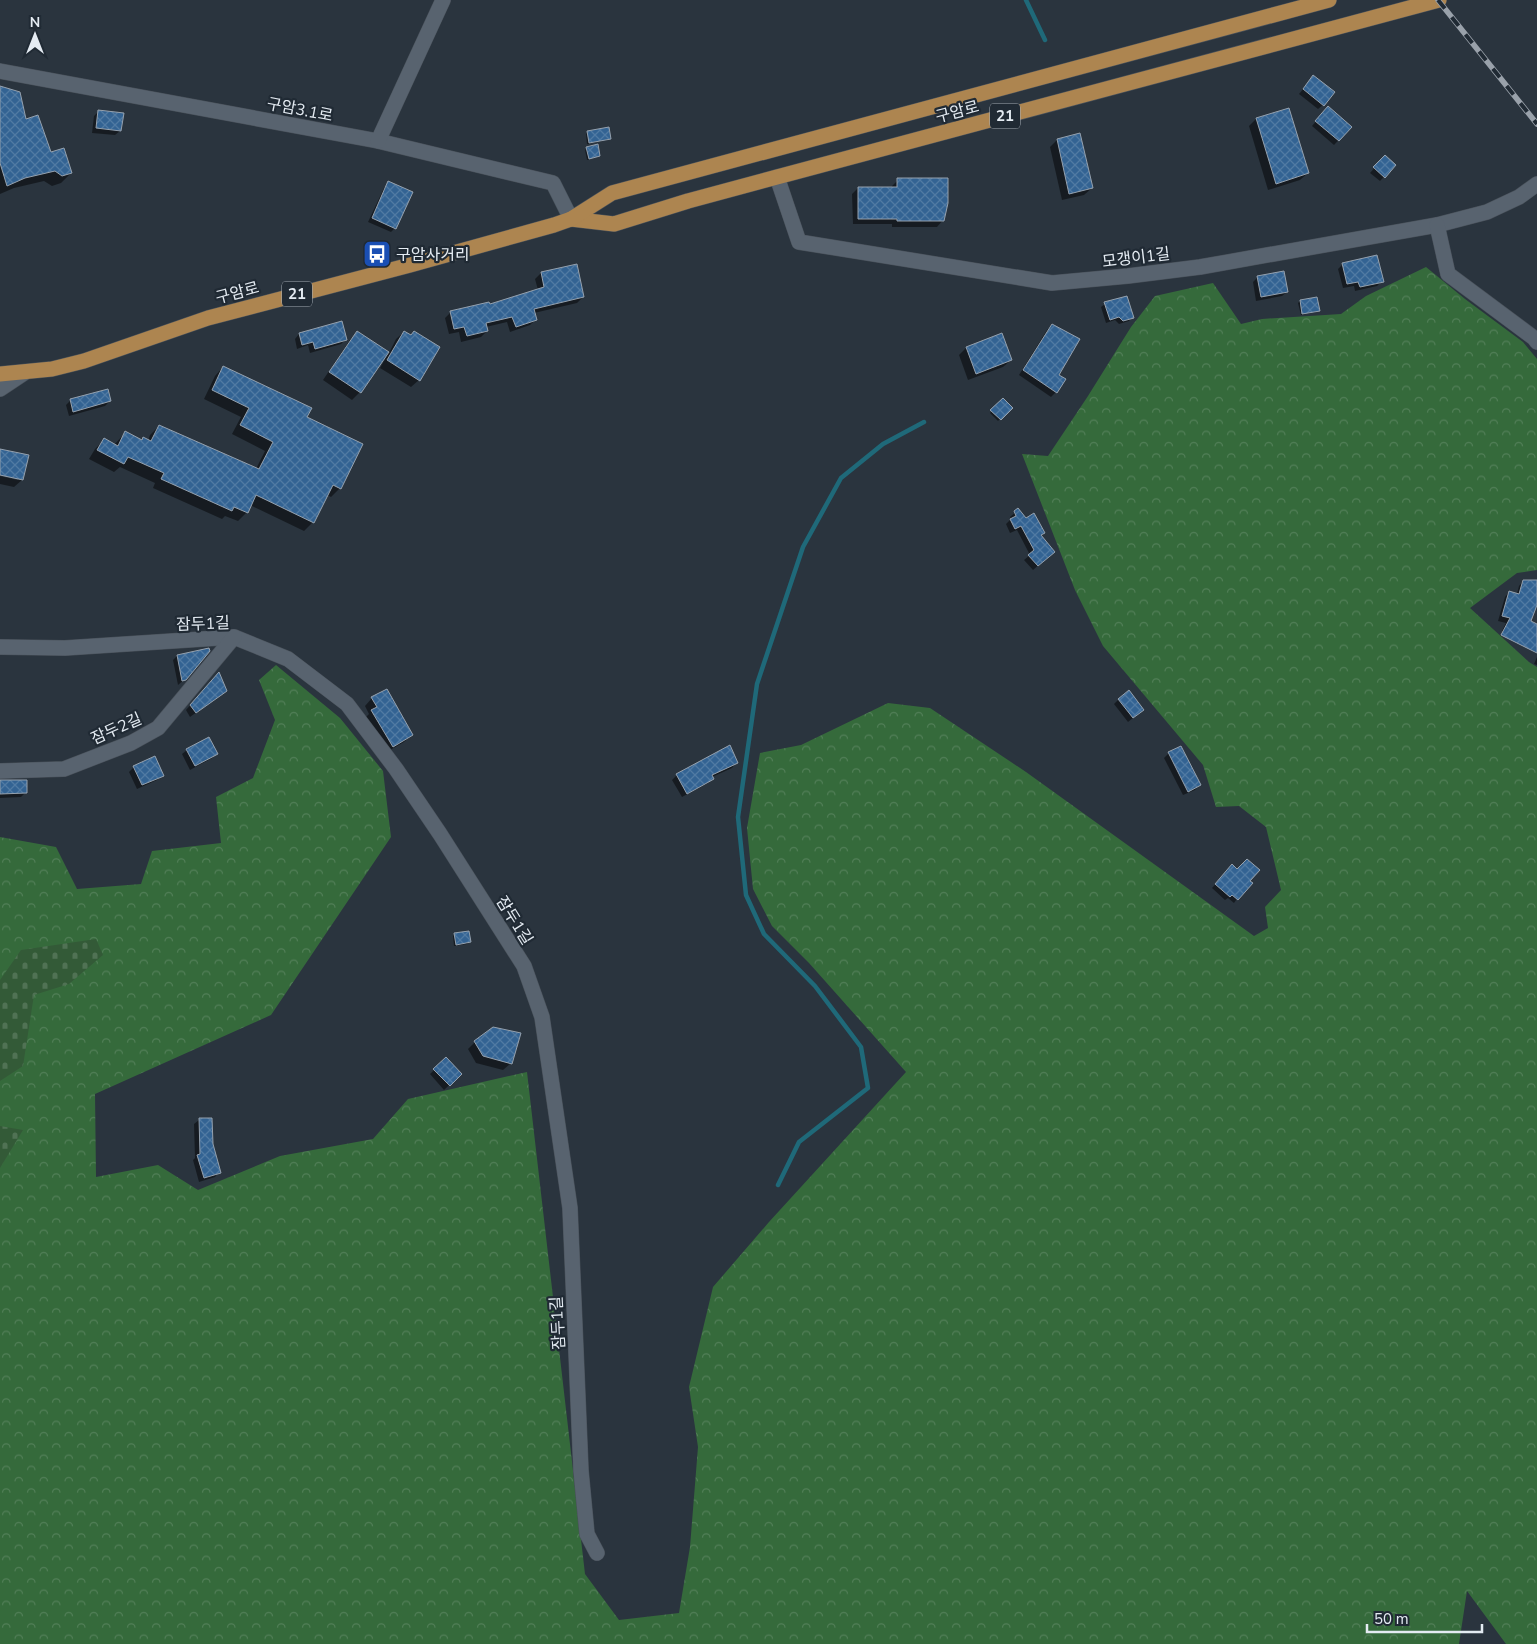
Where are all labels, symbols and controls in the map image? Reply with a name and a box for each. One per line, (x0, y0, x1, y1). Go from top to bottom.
north arrow (10, 10, 60, 60)
text: N (30, 13, 40, 32)
street label: 구암3.1로 (265, 93, 335, 127)
street label: 구암로 (933, 96, 982, 128)
road number: 21 (990, 104, 1020, 128)
bus stop icon: 구암사거리 (362, 239, 392, 269)
street label: 모갱이1길 (1101, 243, 1171, 273)
place label: 구암사거리 (396, 244, 470, 266)
street label: 구암로 (213, 277, 262, 309)
road number: 21 (282, 282, 312, 306)
street label: 잠두1길 (176, 612, 230, 636)
street label: 잠두2길 (87, 708, 145, 750)
street label: 잠두1길 (491, 892, 538, 949)
street label: 잠두1길 (546, 1296, 570, 1350)
scale bar (1367, 1602, 1482, 1634)
text: 50 m (1374, 1609, 1409, 1629)

